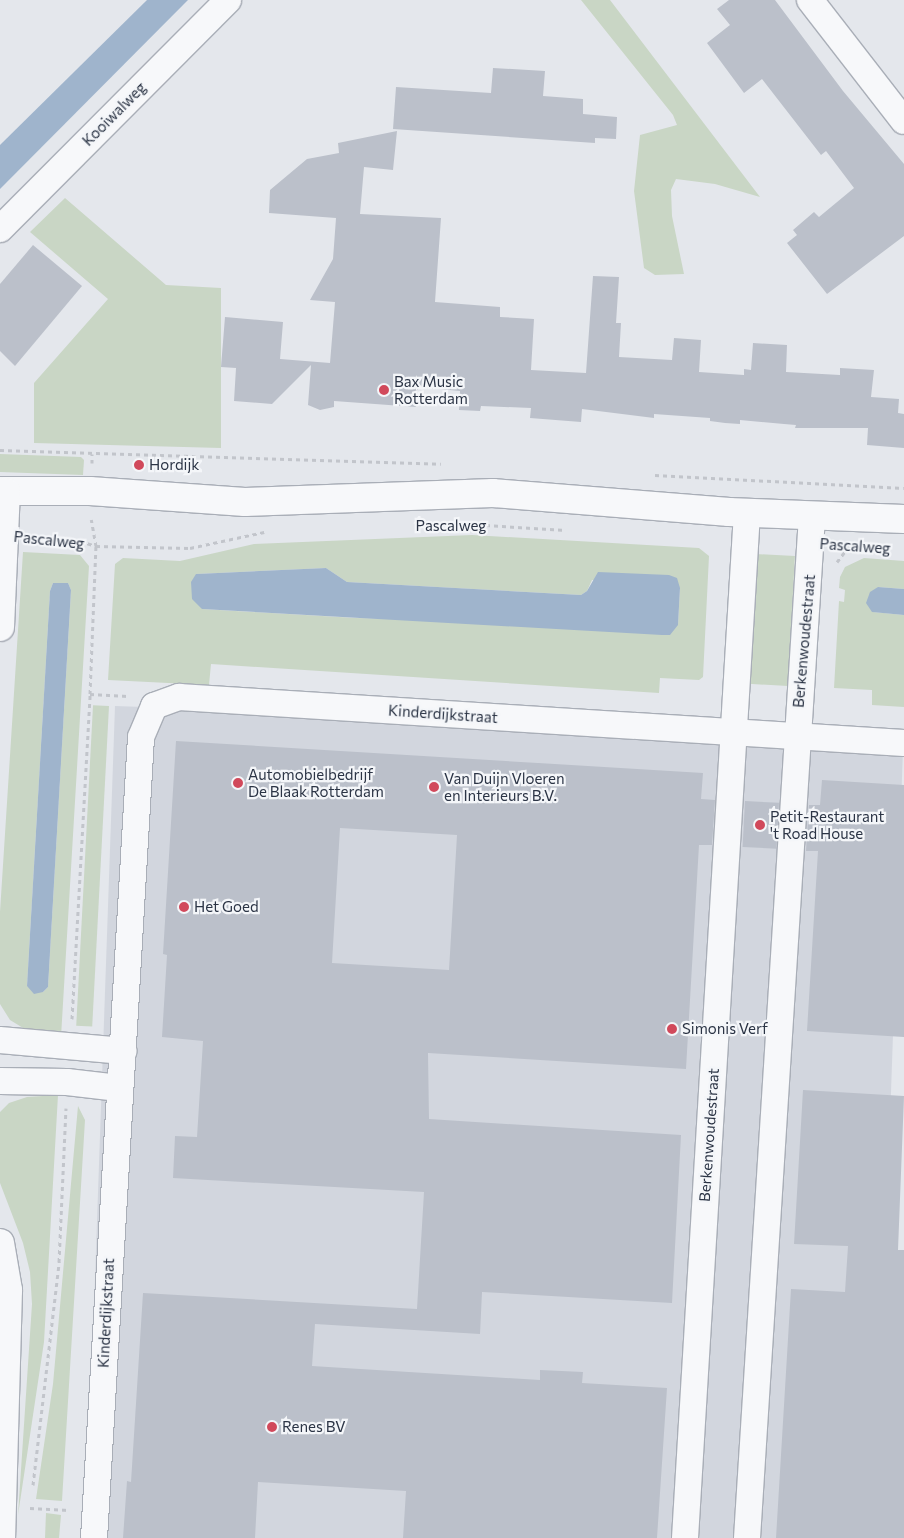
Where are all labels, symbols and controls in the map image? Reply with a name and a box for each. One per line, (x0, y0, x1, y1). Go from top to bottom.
street label: Kooiwalweg (78, 78, 150, 150)
place label: Bax Music Rotterdam (394, 372, 468, 407)
marker: Bax Music Rotterdam (378, 384, 390, 396)
place label: Hordijk (149, 456, 199, 474)
marker: Hordijk (133, 459, 145, 471)
street label: Pascalweg (416, 517, 486, 535)
street label: Pascalweg (13, 527, 85, 553)
street label: Pascalweg (819, 535, 891, 557)
street label: Berkenwoudestraat (789, 573, 819, 709)
street label: Kinderdijkstraat (388, 701, 498, 727)
place label: Automobielbedrijf De Blaak Rotterdam (248, 765, 384, 800)
place label: Van Duijn Vloeren en Interieurs B.V. (444, 769, 565, 804)
marker: Automobielbedrijf De Blaak Rotterdam (232, 777, 244, 789)
marker: Van Duijn Vloeren en Interieurs B.V. (428, 781, 440, 793)
place label: Petit-Restaurant 't Road House (770, 807, 885, 842)
marker: Petit-Restaurant 't Road House (754, 819, 766, 831)
place label: Het Goed (194, 898, 259, 916)
marker: Het Goed (178, 901, 190, 913)
place label: Simonis Verf (682, 1020, 768, 1038)
marker: Simonis Verf (666, 1023, 678, 1035)
street label: Berkenwoudestraat (695, 1068, 723, 1202)
street label: Kinderdijkstraat (94, 1258, 118, 1368)
place label: Renes BV (282, 1418, 346, 1436)
marker: Renes BV (266, 1421, 278, 1433)

